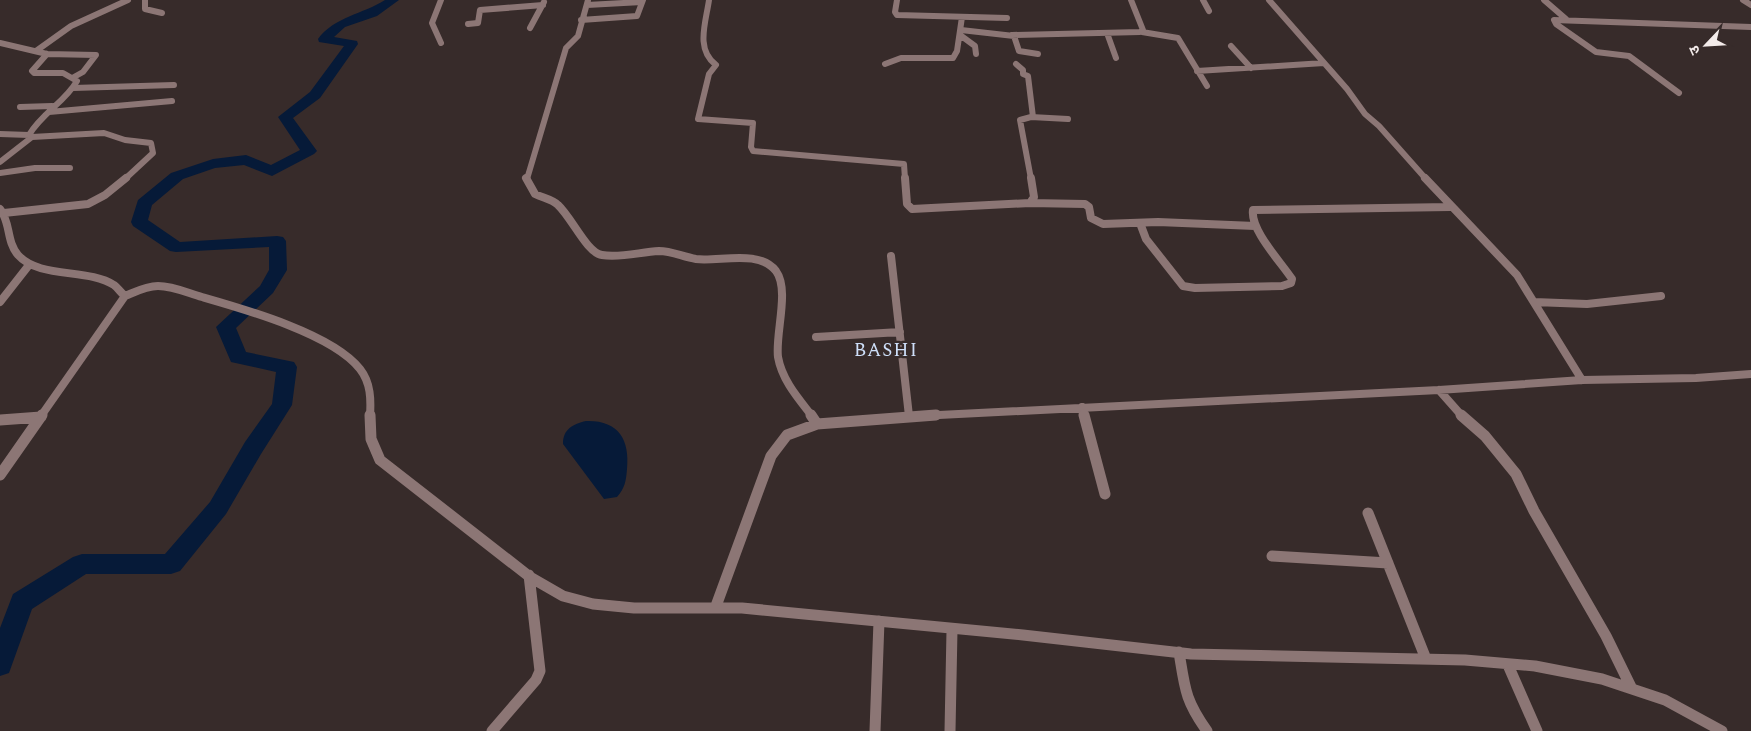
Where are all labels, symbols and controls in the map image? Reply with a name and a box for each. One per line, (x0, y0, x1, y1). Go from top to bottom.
north arrow (1681, 20, 1731, 70)
text: उ (1683, 41, 1706, 58)
district label: BASHI (854, 336, 918, 365)

